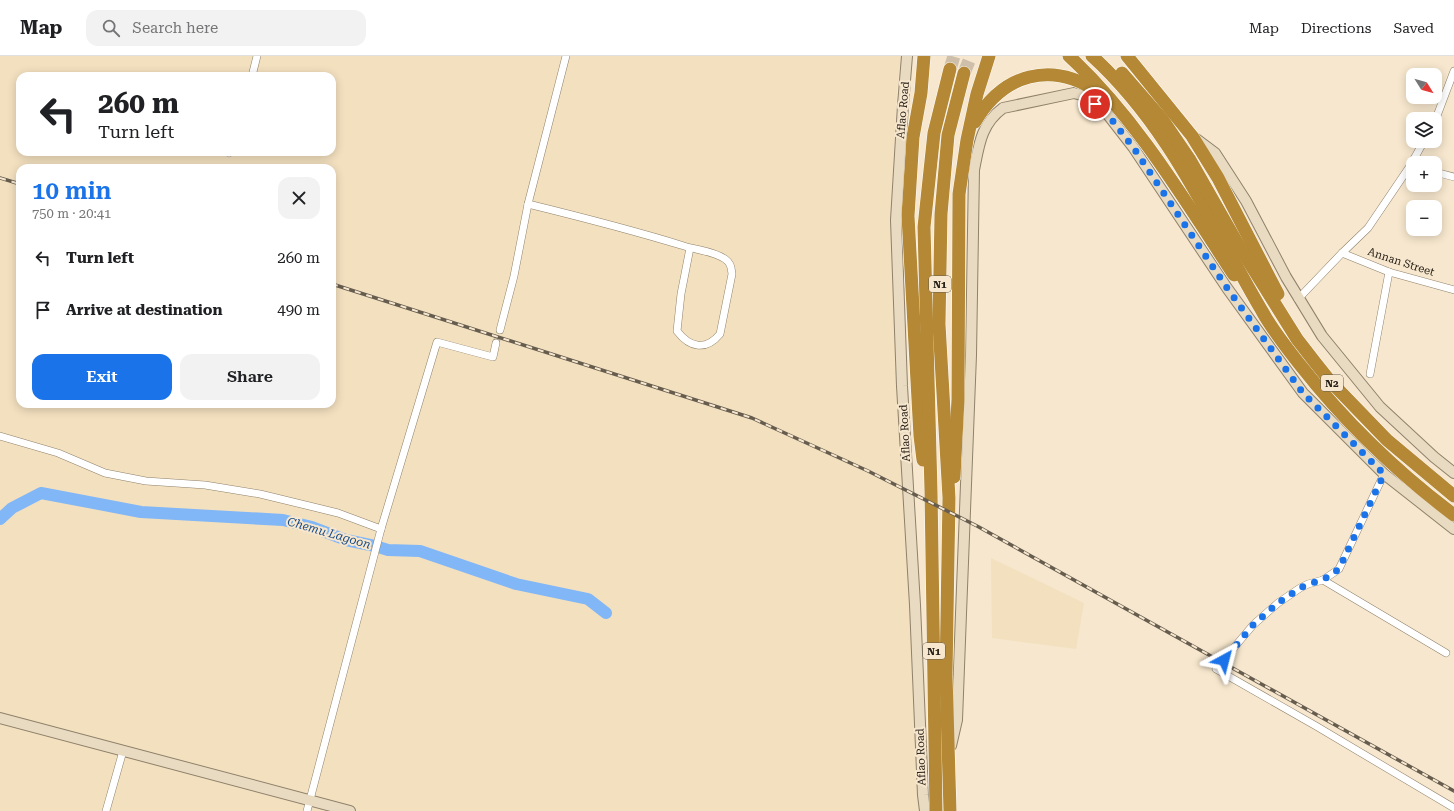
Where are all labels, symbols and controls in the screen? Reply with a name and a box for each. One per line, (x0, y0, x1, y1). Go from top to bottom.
search box (86, 10, 366, 46)
text: Map (20, 16, 62, 39)
icon: search (100, 17, 122, 39)
text: Search here (132, 19, 218, 37)
text: Map (1249, 20, 1279, 36)
text: Directions (1301, 20, 1371, 36)
text: Saved (1393, 20, 1434, 36)
north arrow (1406, 68, 1442, 104)
map controls (1406, 68, 1442, 236)
street label: Aflao Road (894, 81, 912, 139)
text: 260 m (98, 87, 179, 120)
pin (1078, 87, 1112, 121)
icon: left (32, 88, 84, 140)
icon: arrive (1084, 93, 1106, 115)
button: layers (1406, 112, 1442, 148)
text: Turn left (98, 121, 174, 142)
button: + (1406, 156, 1442, 192)
text: 10 min (32, 177, 111, 205)
button: close (278, 177, 320, 219)
button: − (1406, 200, 1442, 236)
text: 750 m · 20:41 (32, 206, 111, 221)
street label: Annan Street (1366, 245, 1436, 279)
icon: left (32, 247, 54, 269)
text: Turn left (66, 249, 134, 267)
text: 260 m (277, 249, 320, 267)
road number: N1 (929, 276, 951, 292)
icon: arrive (32, 299, 54, 321)
text: Arrive at destination (66, 301, 222, 319)
text: 490 m (277, 301, 320, 319)
button: Exit (32, 354, 172, 400)
button: Share (180, 354, 320, 400)
road number: N2 (1321, 375, 1343, 391)
street label: Aflao Road (897, 404, 913, 462)
water label: Chemu Lagoon (286, 514, 372, 552)
position arrow (1203, 639, 1245, 681)
road number: N1 (923, 643, 945, 659)
street label: Aflao Road (914, 728, 928, 786)

